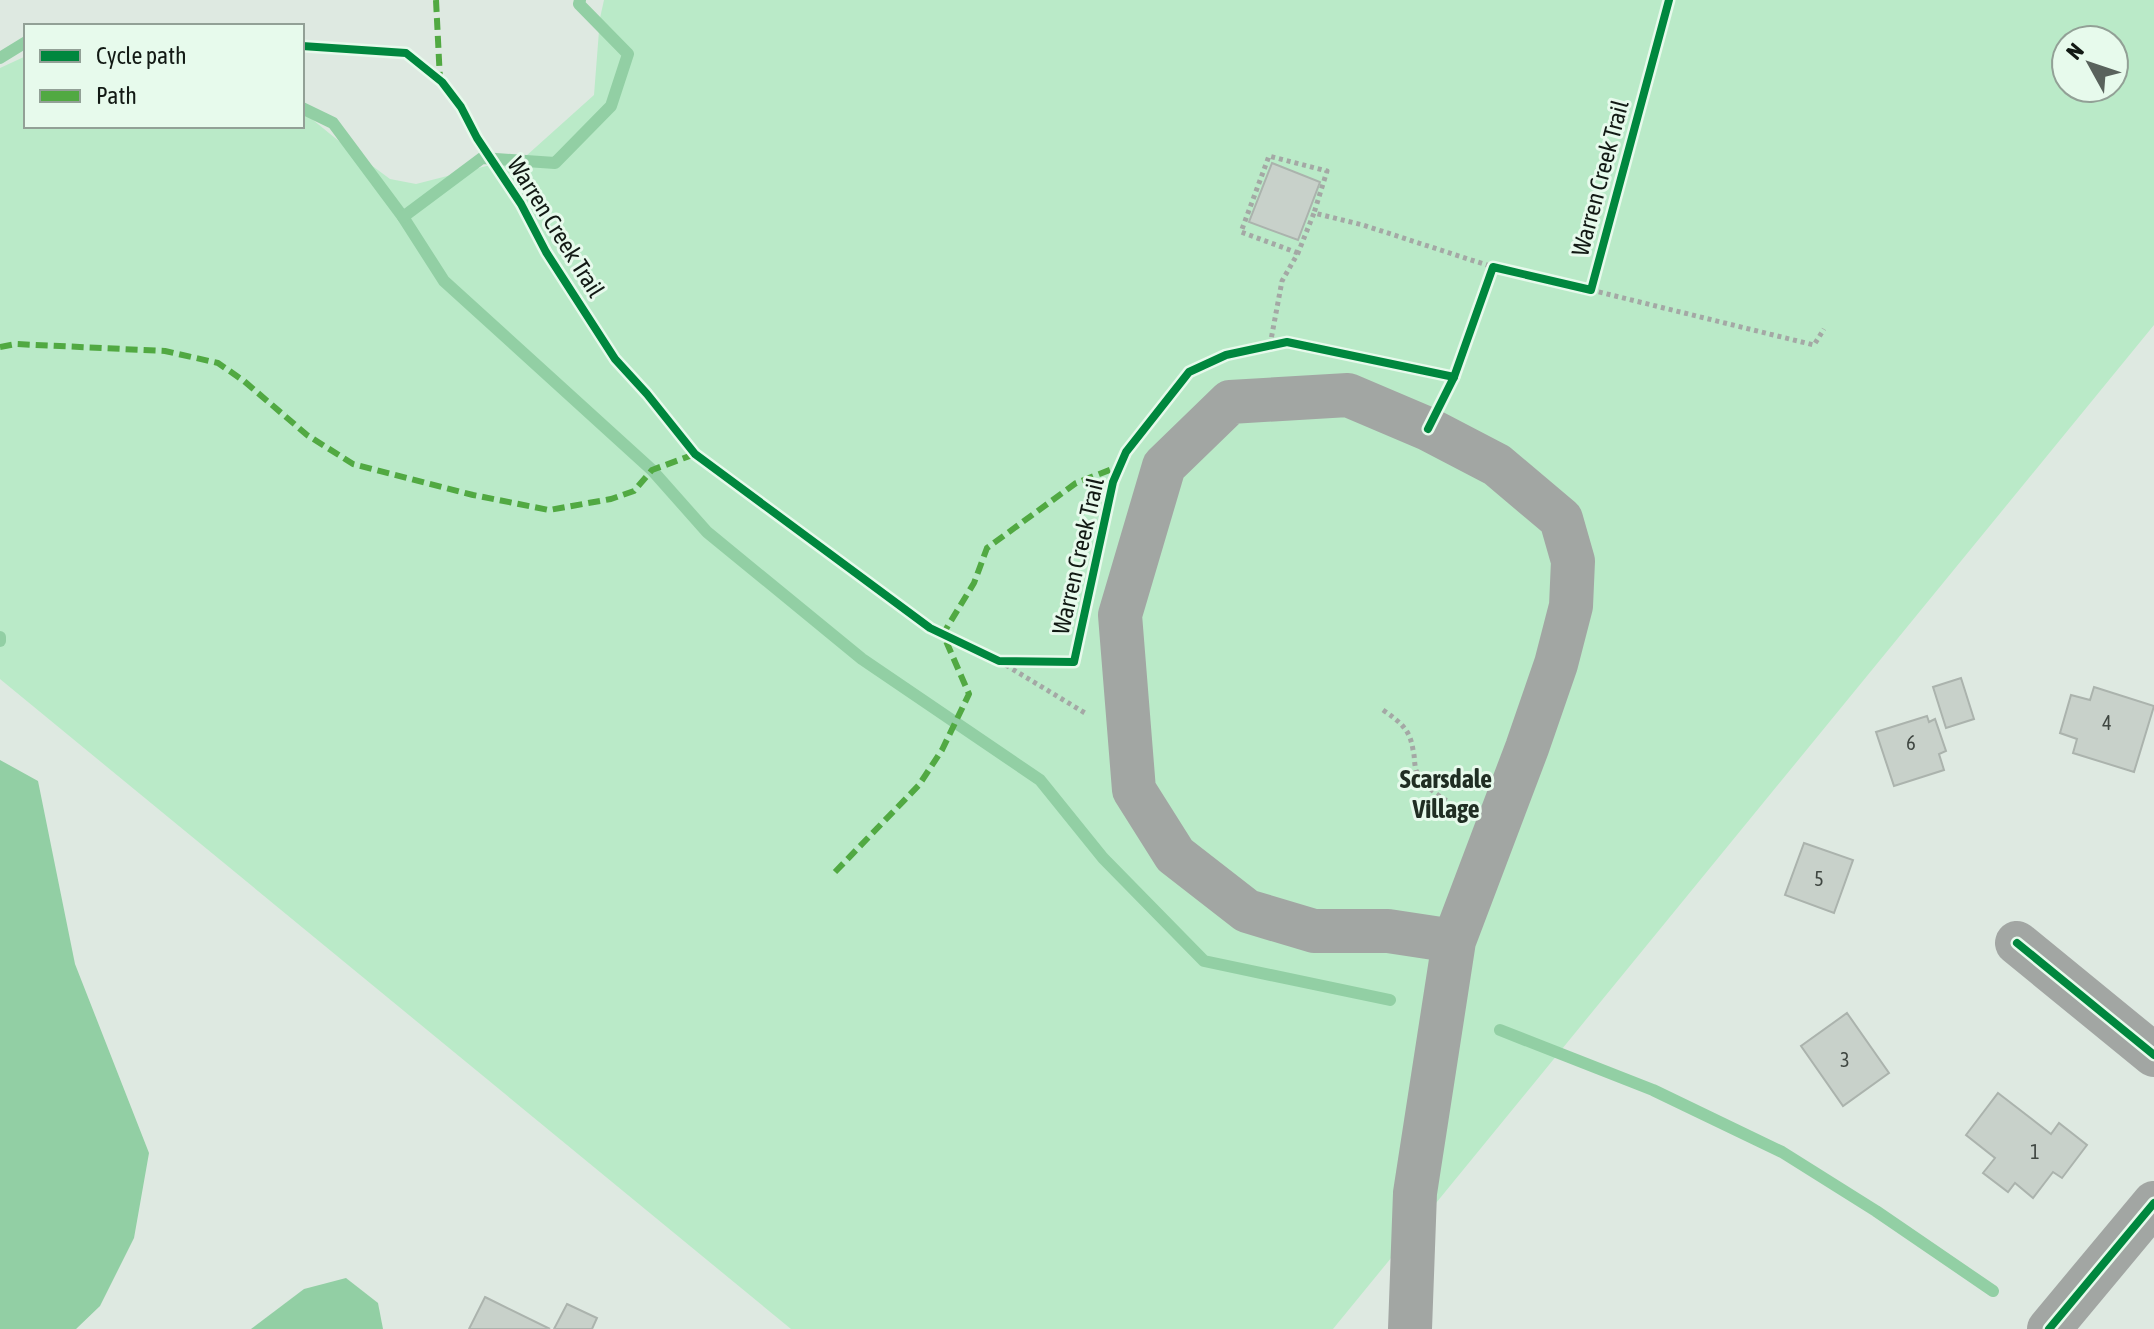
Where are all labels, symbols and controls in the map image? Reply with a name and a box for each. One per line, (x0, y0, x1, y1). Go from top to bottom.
legend (24, 24, 304, 128)
north arrow (2050, 24, 2130, 104)
text: N (2061, 38, 2089, 64)
text: Cycle path (96, 42, 187, 69)
text: Path (96, 82, 137, 109)
street label: Warren Creek Trail (1566, 97, 1634, 259)
street label: Warren Creek Trail (502, 152, 610, 303)
street label: Warren Creek Trail (1047, 474, 1109, 637)
house number: 4 (2102, 711, 2112, 734)
house number: 6 (1906, 731, 1916, 754)
district label: Scarsdale Village (1400, 764, 1492, 824)
house number: 5 (1814, 867, 1824, 890)
house number: 3 (1840, 1048, 1850, 1071)
house number: 1 (2030, 1140, 2040, 1163)

